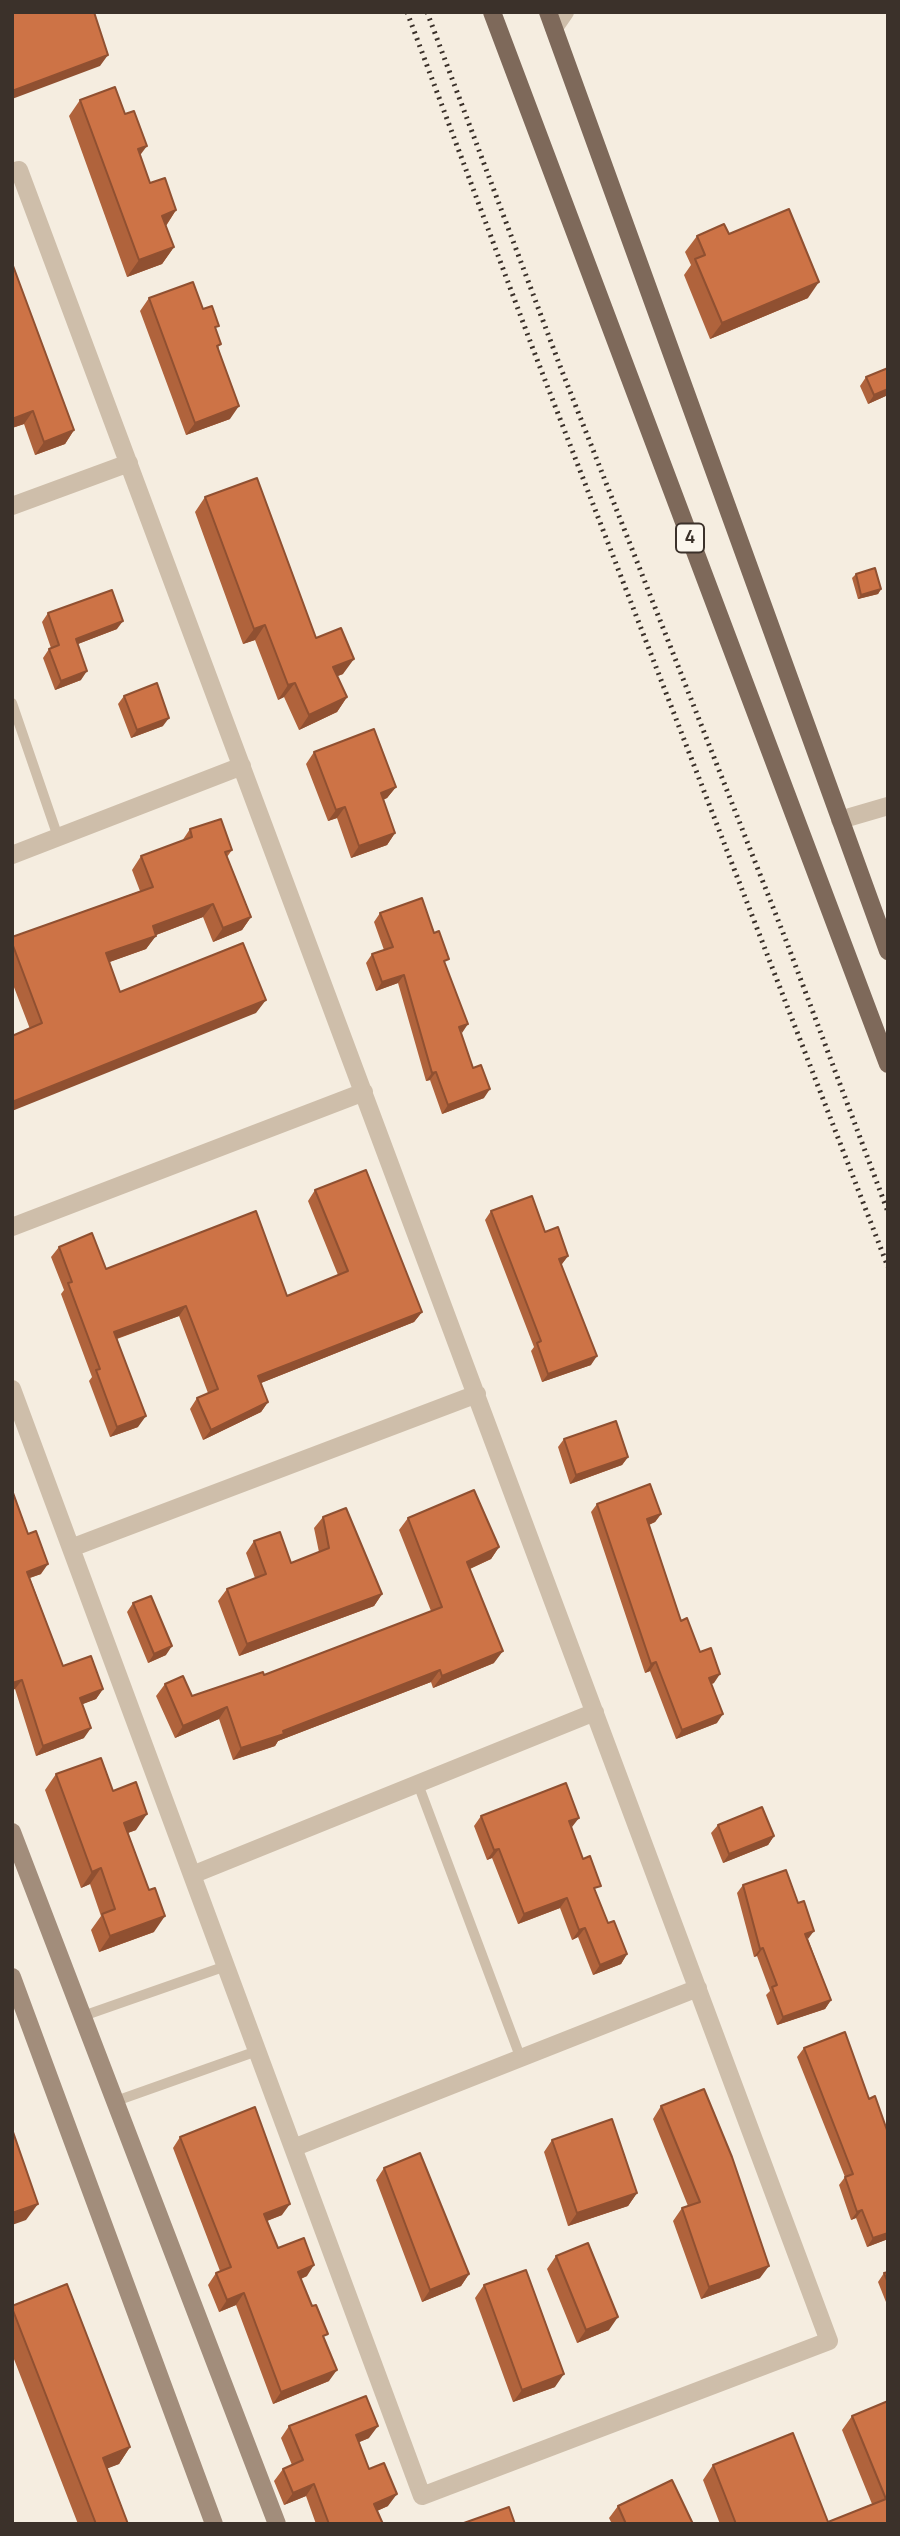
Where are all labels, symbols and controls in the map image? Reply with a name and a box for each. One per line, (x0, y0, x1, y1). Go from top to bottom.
road number: 4 (676, 524, 704, 552)

